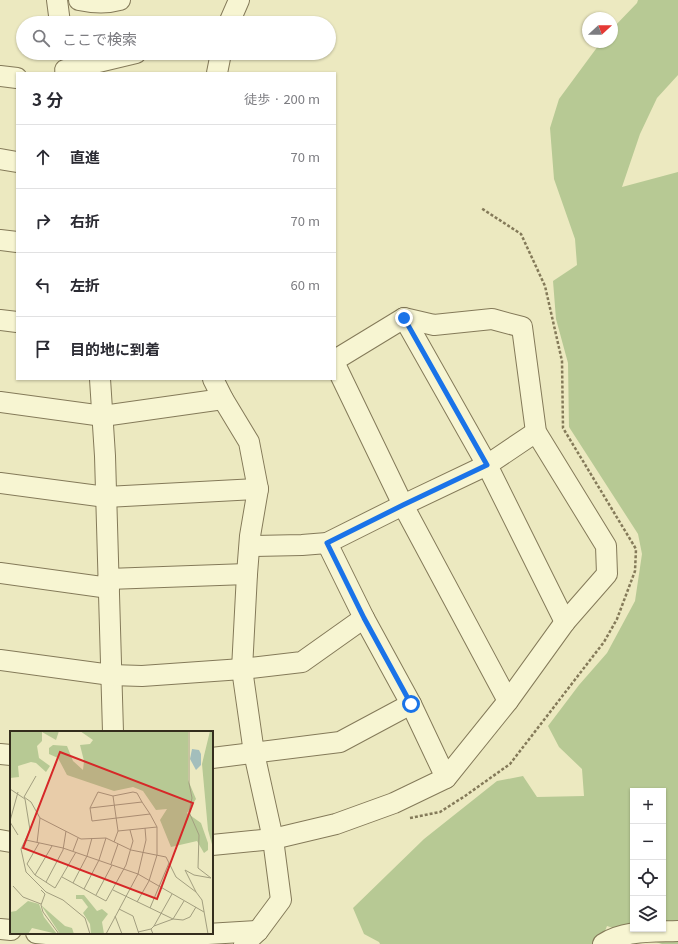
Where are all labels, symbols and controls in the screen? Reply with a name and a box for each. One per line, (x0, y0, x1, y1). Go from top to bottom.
north arrow (582, 12, 618, 48)
search box (16, 16, 336, 60)
icon: search (30, 27, 52, 49)
text: ここで検索 (62, 28, 137, 49)
text: 3 分 (32, 86, 63, 111)
text: 徒歩 · 200 m (244, 89, 320, 108)
icon: ahead (32, 146, 54, 168)
text: 直進 (70, 146, 100, 167)
text: 70 m (291, 147, 320, 166)
icon: right (32, 210, 54, 232)
text: 右折 (70, 210, 100, 231)
text: 70 m (291, 211, 320, 230)
icon: left (32, 274, 54, 296)
text: 左折 (70, 274, 100, 295)
text: 60 m (291, 275, 320, 294)
route end (395, 309, 413, 327)
icon: arrive (32, 338, 54, 360)
text: 目的地に到着 (70, 338, 160, 359)
route start (402, 695, 420, 713)
inset map (10, 731, 213, 934)
map controls (630, 788, 666, 932)
button: + (630, 788, 666, 824)
button: − (630, 824, 666, 860)
button: locate (630, 860, 666, 896)
button: layers (630, 896, 666, 932)

